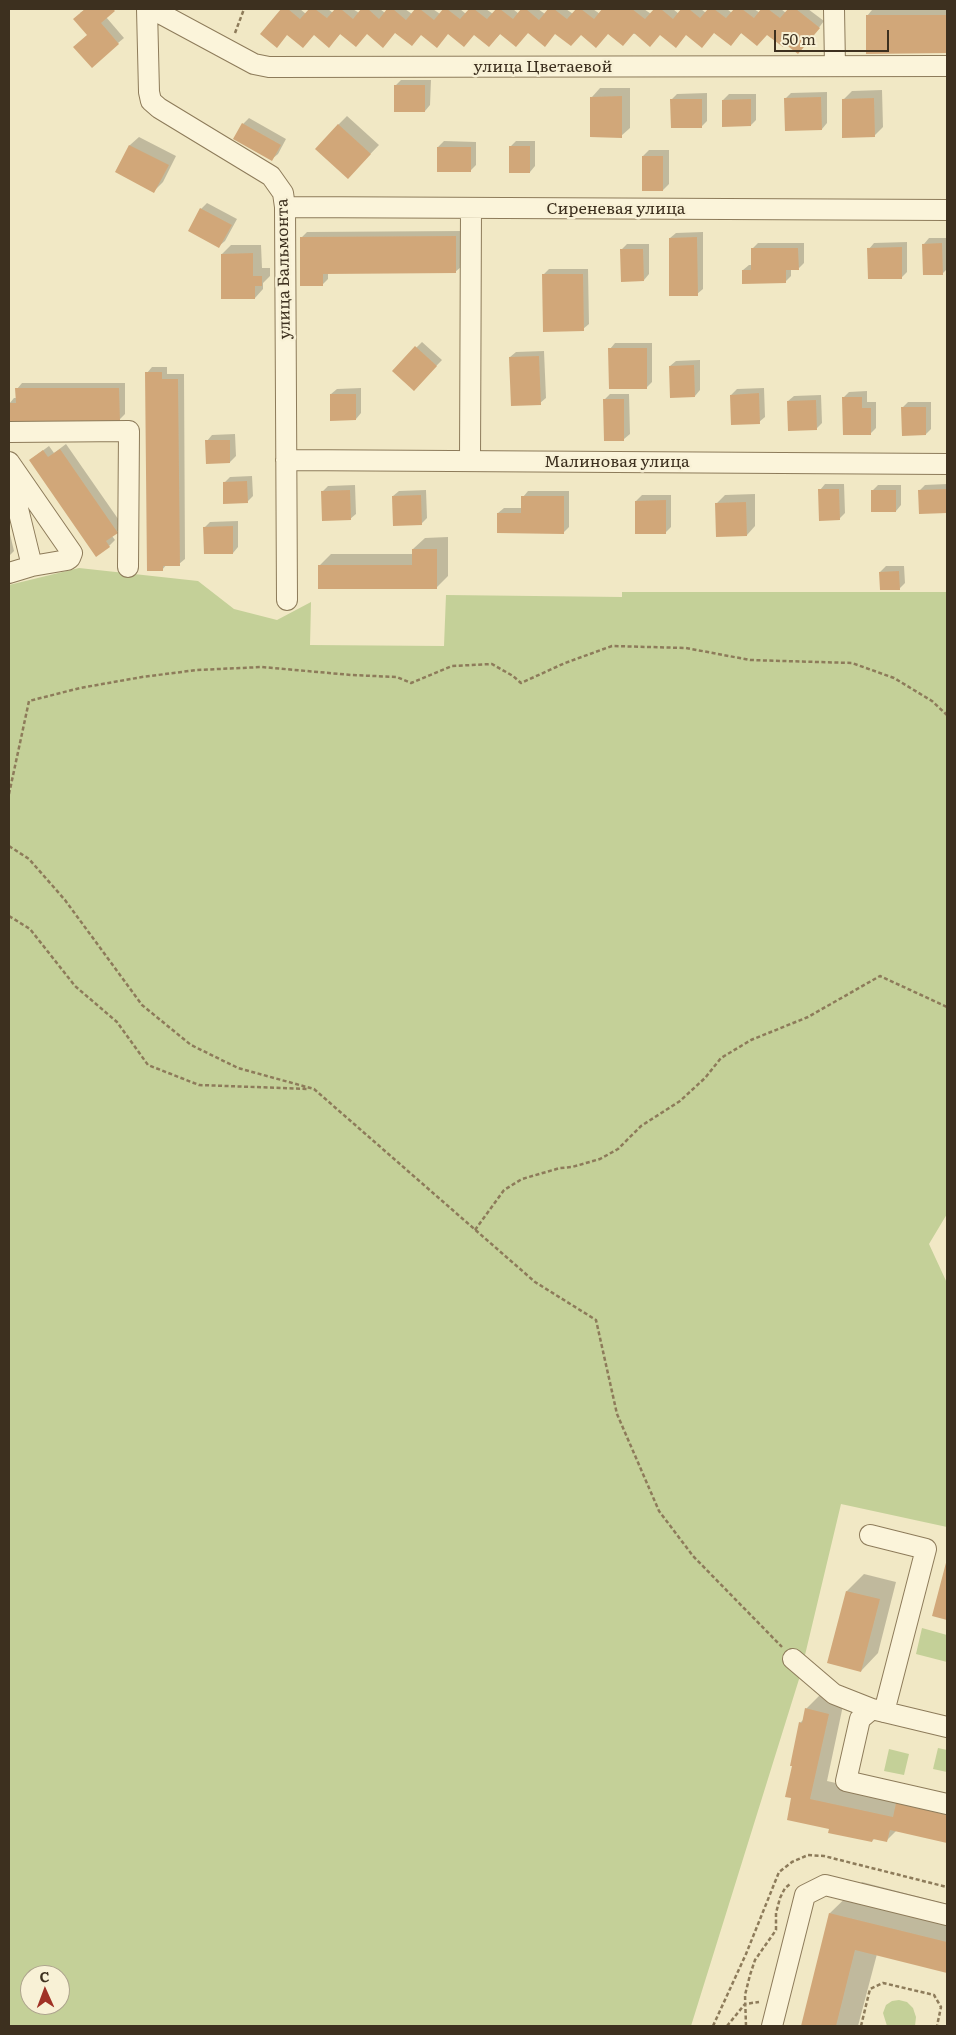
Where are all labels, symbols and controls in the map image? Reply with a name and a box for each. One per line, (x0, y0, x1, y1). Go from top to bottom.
scale bar (776, 20, 891, 52)
text: 50 m (782, 27, 816, 50)
street label: улица Цветаевой (474, 57, 612, 77)
street label: улица Бальмонта (273, 198, 295, 340)
street label: Сиреневая улица (547, 199, 685, 219)
street label: Малиновая улица (544, 452, 690, 472)
north arrow (20, 1965, 70, 2015)
text: С (39, 1966, 50, 1986)

